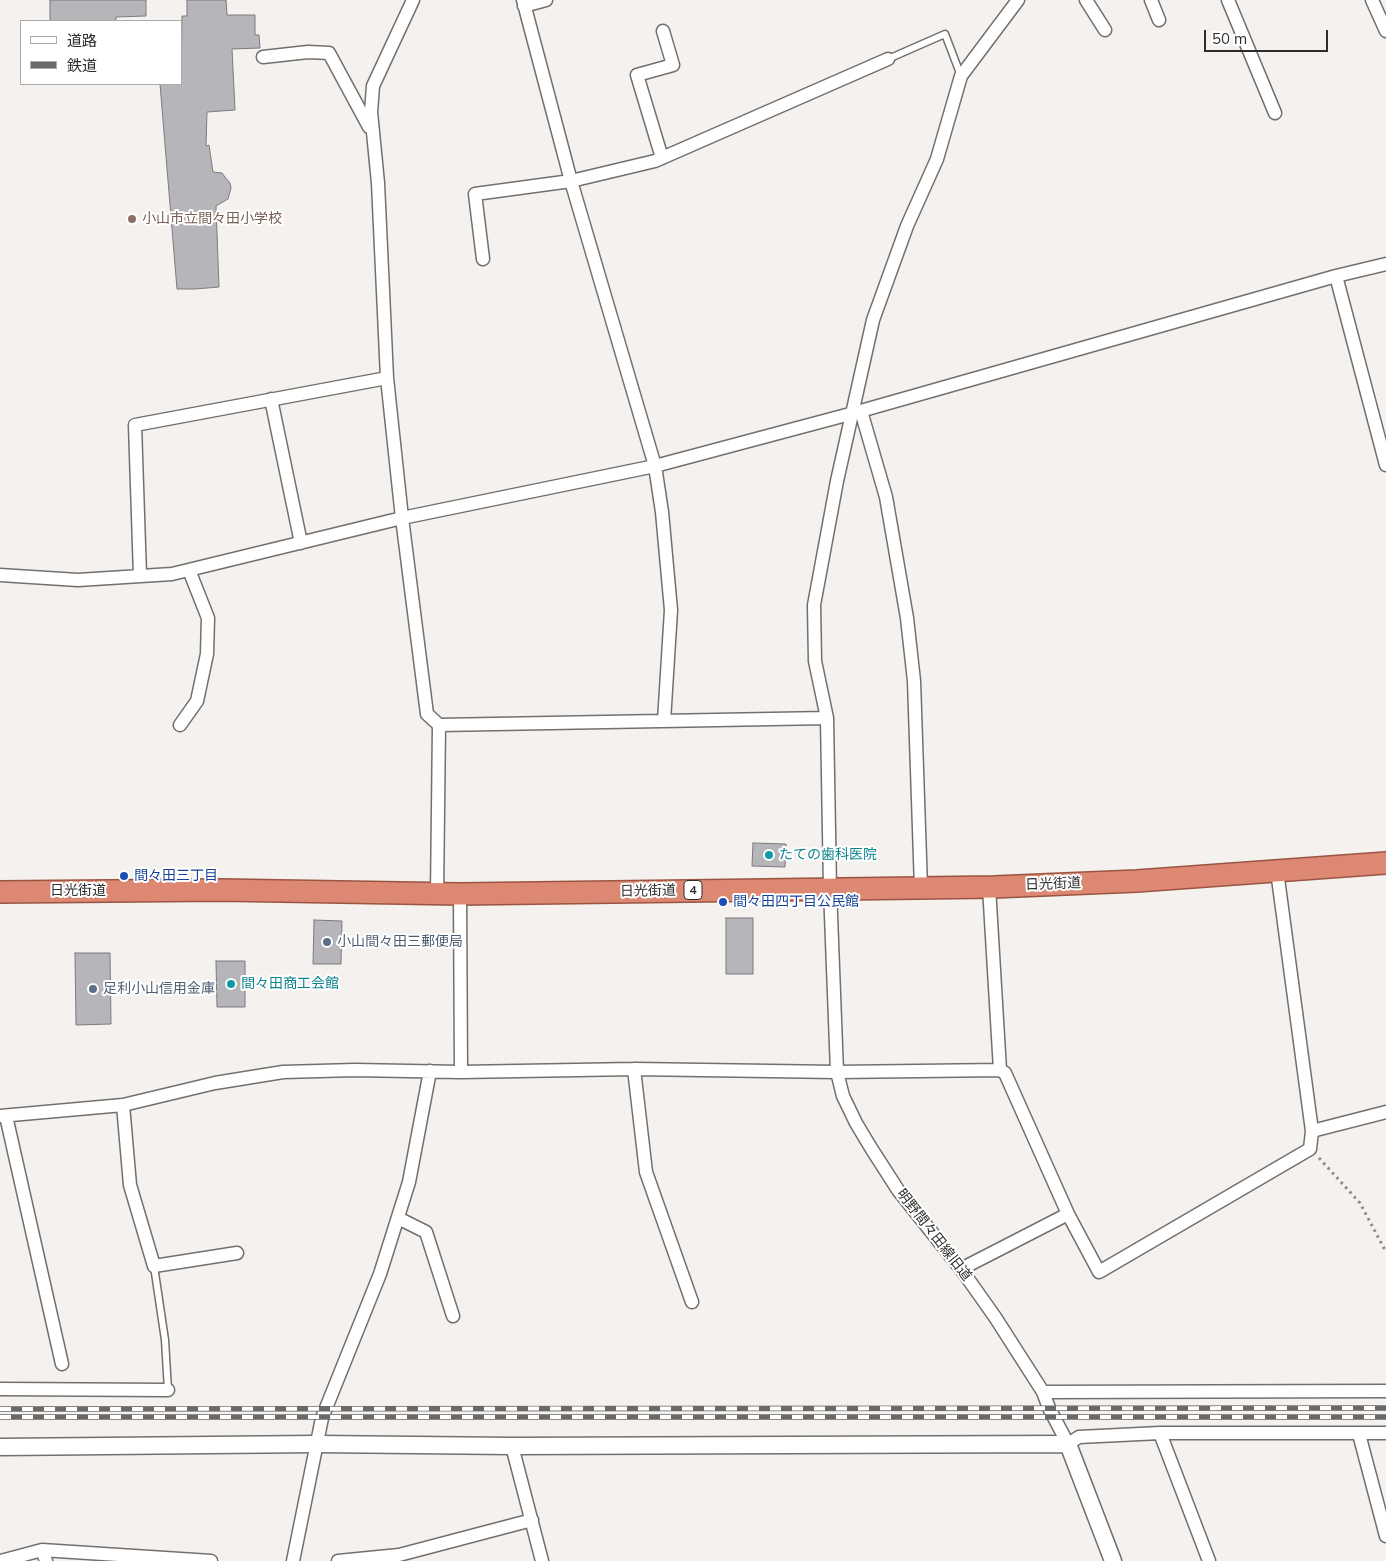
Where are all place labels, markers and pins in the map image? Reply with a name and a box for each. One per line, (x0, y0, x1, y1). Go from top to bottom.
place label: 小山市立間々田小学校 (142, 211, 282, 227)
marker: 小山市立間々田小学校 (126, 213, 138, 225)
place label: たての歯科医院 (779, 847, 877, 863)
marker: たての歯科医院 (763, 849, 775, 861)
place label: 間々田三丁目 (134, 868, 218, 884)
marker: 間々田三丁目 (118, 870, 130, 882)
place label: 間々田四丁目公民館 (733, 894, 859, 910)
marker: 間々田四丁目公民館 (717, 896, 729, 908)
place label: 小山間々田三郵便局 (337, 934, 463, 950)
marker: 小山間々田三郵便局 (321, 936, 333, 948)
place label: 間々田商工会館 (241, 976, 339, 992)
marker: 間々田商工会館 (225, 978, 237, 990)
place label: 足利小山信用金庫 (103, 981, 215, 997)
marker: 足利小山信用金庫 (87, 983, 99, 995)

